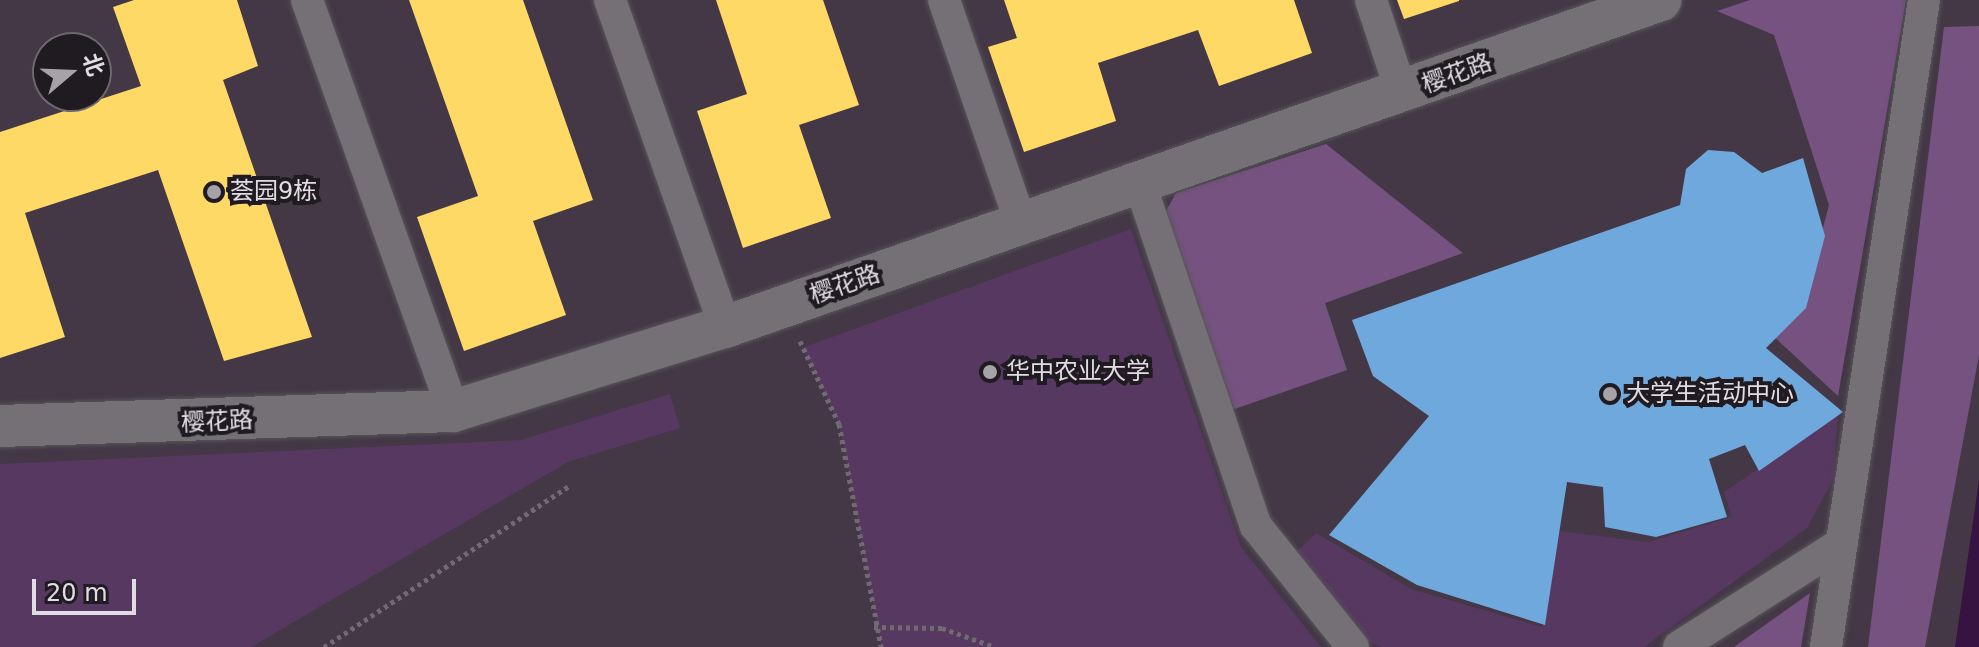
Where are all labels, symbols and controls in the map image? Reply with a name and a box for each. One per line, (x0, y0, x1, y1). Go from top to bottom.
north arrow (32, 32, 112, 112)
street label: 樱花路 (1418, 48, 1496, 100)
text: 北 (78, 50, 109, 79)
place label: 荟园9栋 (230, 178, 317, 206)
marker: 荟园9栋 (205, 183, 223, 201)
street label: 樱花路 (806, 260, 884, 310)
place label: 华中农业大学 (1006, 358, 1150, 386)
marker: 华中农业大学 (981, 363, 999, 381)
place label: 大学生活动中心 (1626, 380, 1794, 408)
marker: 大学生活动中心 (1601, 385, 1619, 403)
street label: 樱花路 (180, 406, 254, 438)
scale bar (36, 563, 140, 613)
text: 20 m (46, 579, 108, 607)

